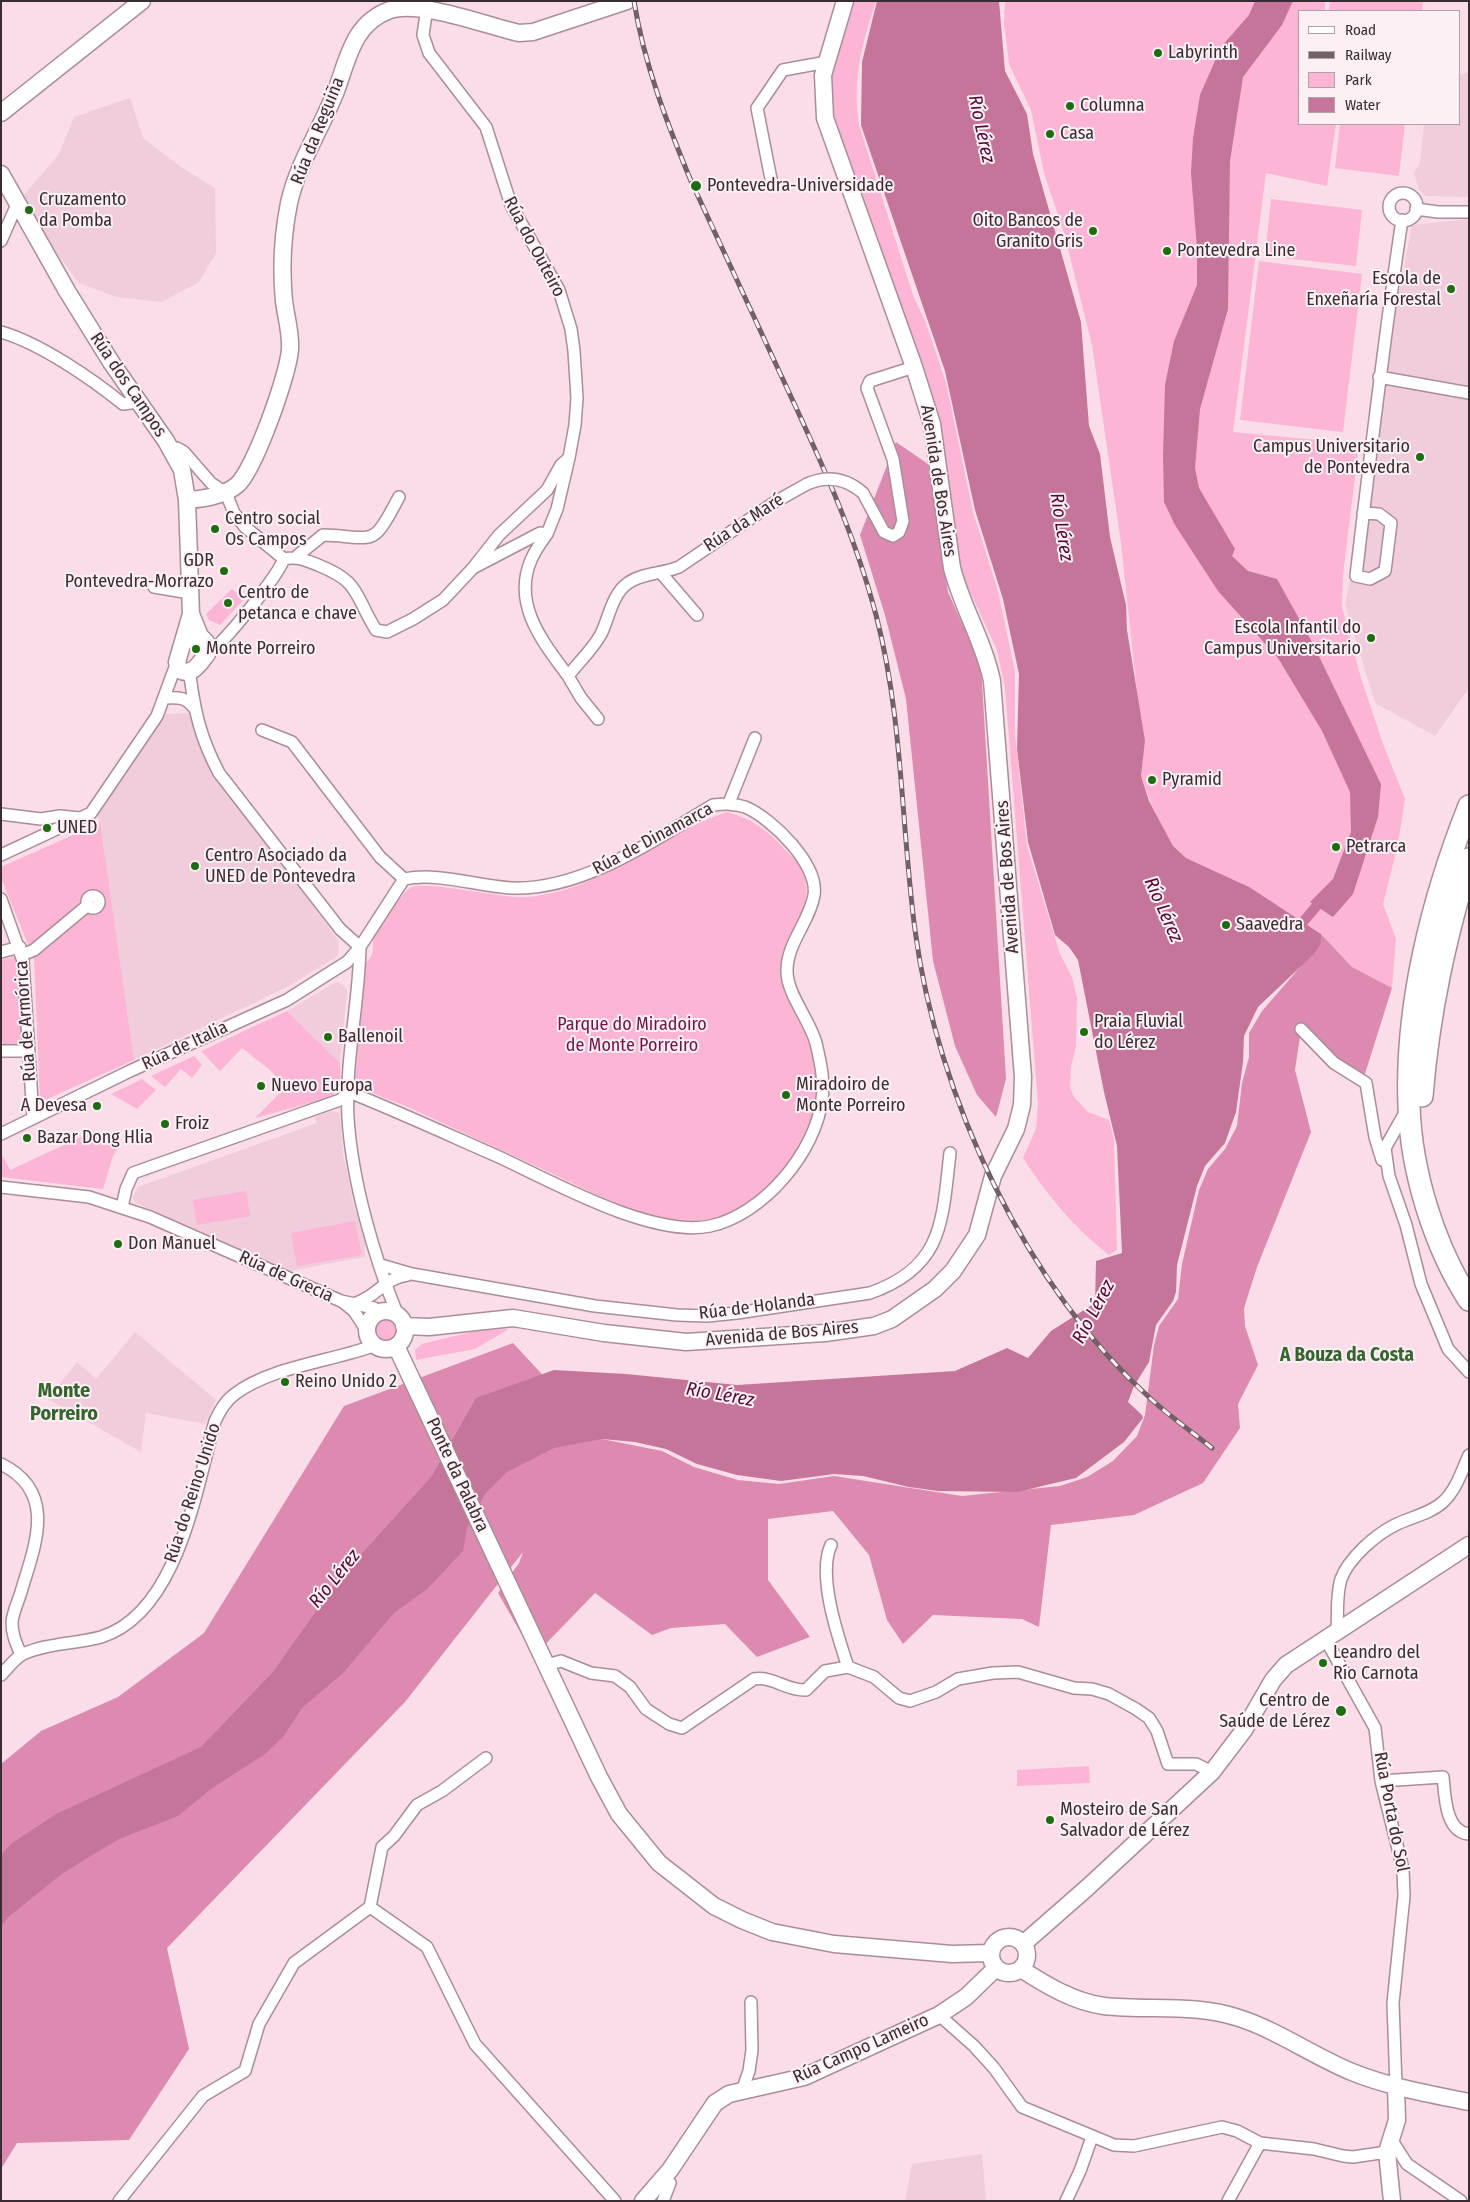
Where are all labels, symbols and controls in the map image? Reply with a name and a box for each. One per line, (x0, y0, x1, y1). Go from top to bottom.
legend (1298, 10, 1460, 125)
text: Road (1345, 21, 1376, 39)
place label: Labyrinth (1168, 42, 1238, 64)
text: Railway (1345, 46, 1392, 64)
marker: Labyrinth (1152, 47, 1164, 59)
text: Park (1345, 71, 1372, 89)
street label: Rúa da Reguiña (287, 74, 349, 188)
water label: Río Lérez (963, 93, 999, 165)
place label: Columna (1080, 95, 1145, 117)
text: Water (1345, 96, 1380, 114)
marker: Columna (1064, 100, 1076, 112)
place label: Casa (1060, 123, 1094, 145)
marker: Casa (1044, 128, 1056, 140)
place label: Pontevedra-Universidade (707, 175, 893, 197)
marker: Pontevedra-Universidade (689, 179, 703, 193)
place label: Cruzamento da Pomba (39, 189, 127, 232)
street label: Rúa do Outeiro (498, 193, 570, 301)
marker: Cruzamento da Pomba (23, 204, 35, 216)
place label: Oito Bancos de Granito Gris (972, 210, 1083, 252)
marker: Oito Bancos de Granito Gris (1087, 225, 1099, 237)
place label: Pontevedra Line (1177, 240, 1295, 262)
marker: Pontevedra Line (1161, 245, 1173, 257)
place label: Escola de Enxeñaría Forestal (1306, 268, 1441, 310)
marker: Escola de Enxeñaría Forestal (1445, 283, 1457, 295)
street label: Rúa dos Campos (85, 329, 171, 441)
street label: Avenida de Bos Aires (915, 404, 961, 558)
place label: Campus Universitario de Pontevedra (1253, 436, 1410, 478)
marker: Campus Universitario de Pontevedra (1414, 451, 1426, 463)
street label: Rúa da Maré (700, 489, 788, 557)
water label: Río Lérez (1044, 491, 1078, 563)
place label: Centro social Os Campos (225, 508, 320, 550)
marker: Centro social Os Campos (209, 523, 221, 535)
place label: GDR Pontevedra-Morrazo (65, 550, 214, 592)
marker: GDR Pontevedra-Morrazo (218, 565, 230, 577)
place label: Centro de petanca e chave (238, 582, 357, 624)
marker: Centro de petanca e chave (222, 597, 234, 609)
place label: Escola Infantil do Campus Universitario (1204, 617, 1361, 660)
marker: Escola Infantil do Campus Universitario (1365, 632, 1377, 644)
place label: Monte Porreiro (206, 638, 316, 660)
marker: Monte Porreiro (190, 643, 202, 655)
place label: Pyramid (1162, 769, 1222, 791)
marker: Pyramid (1146, 774, 1158, 786)
street label: Rúa de Dinamarca (589, 798, 717, 880)
street label: Avenida de Bos Aires (992, 800, 1024, 954)
place label: UNED (57, 817, 97, 839)
marker: UNED (41, 822, 53, 834)
place label: Petrarca (1346, 836, 1406, 858)
marker: Petrarca (1330, 841, 1342, 853)
place label: Centro Asociado da UNED de Pontevedra (205, 845, 356, 888)
marker: Centro Asociado da UNED de Pontevedra (189, 860, 201, 872)
water label: Río Lérez (1139, 874, 1187, 946)
place label: Saavedra (1236, 914, 1303, 936)
marker: Saavedra (1220, 919, 1232, 931)
street label: Rúa de Armórica (11, 960, 41, 1082)
place label: Praia Fluvial do Lérez (1094, 1011, 1183, 1054)
park label: Parque do Miradoiro de Monte Porreiro (557, 1014, 707, 1056)
street label: Rúa de Italia (139, 1017, 231, 1075)
place label: Ballenoil (338, 1026, 403, 1048)
marker: Praia Fluvial do Lérez (1078, 1026, 1090, 1038)
marker: Ballenoil (322, 1031, 334, 1043)
place label: Miradoiro de Monte Porreiro (796, 1074, 906, 1116)
place label: Nuevo Europa (271, 1075, 373, 1097)
marker: Nuevo Europa (255, 1080, 267, 1092)
marker: Miradoiro de Monte Porreiro (780, 1089, 792, 1101)
place label: A Devesa (21, 1095, 87, 1117)
marker: A Devesa (91, 1100, 103, 1112)
place label: Froiz (175, 1113, 209, 1135)
marker: Froiz (159, 1118, 171, 1130)
place label: Bazar Dong Hlia (37, 1127, 153, 1149)
marker: Bazar Dong Hlia (21, 1132, 33, 1144)
place label: Don Manuel (128, 1233, 216, 1255)
marker: Don Manuel (112, 1238, 124, 1250)
street label: Rúa de Grecia (235, 1247, 337, 1307)
water label: Río Lérez (1068, 1276, 1120, 1348)
street label: Rúa de Holanda (698, 1289, 816, 1325)
street label: Avenida de Bos Aires (705, 1317, 859, 1351)
district label: A Bouza da Costa (1280, 1345, 1414, 1367)
place label: Reino Unido 2 (295, 1371, 397, 1393)
marker: Reino Unido 2 (279, 1376, 291, 1388)
water label: Río Lérez (684, 1378, 756, 1412)
district label: Monte Porreiro (30, 1379, 98, 1426)
street label: Ponte da Palabra (421, 1414, 493, 1536)
street label: Rúa do Reino Unido (160, 1420, 226, 1566)
water label: Río Lérez (305, 1545, 365, 1613)
place label: Leandro del Río Carnota (1333, 1642, 1420, 1685)
marker: Leandro del Río Carnota (1317, 1657, 1329, 1669)
place label: Centro de Saúde de Lérez (1219, 1690, 1330, 1732)
marker: Centro de Saúde de Lérez (1334, 1704, 1348, 1718)
street label: Rúa Porta do Sol (1369, 1750, 1413, 1874)
place label: Mosteiro de San Salvador de Lérez (1060, 1799, 1189, 1842)
marker: Mosteiro de San Salvador de Lérez (1044, 1814, 1056, 1826)
street label: Rúa Campo Lameiro (790, 2009, 932, 2089)

